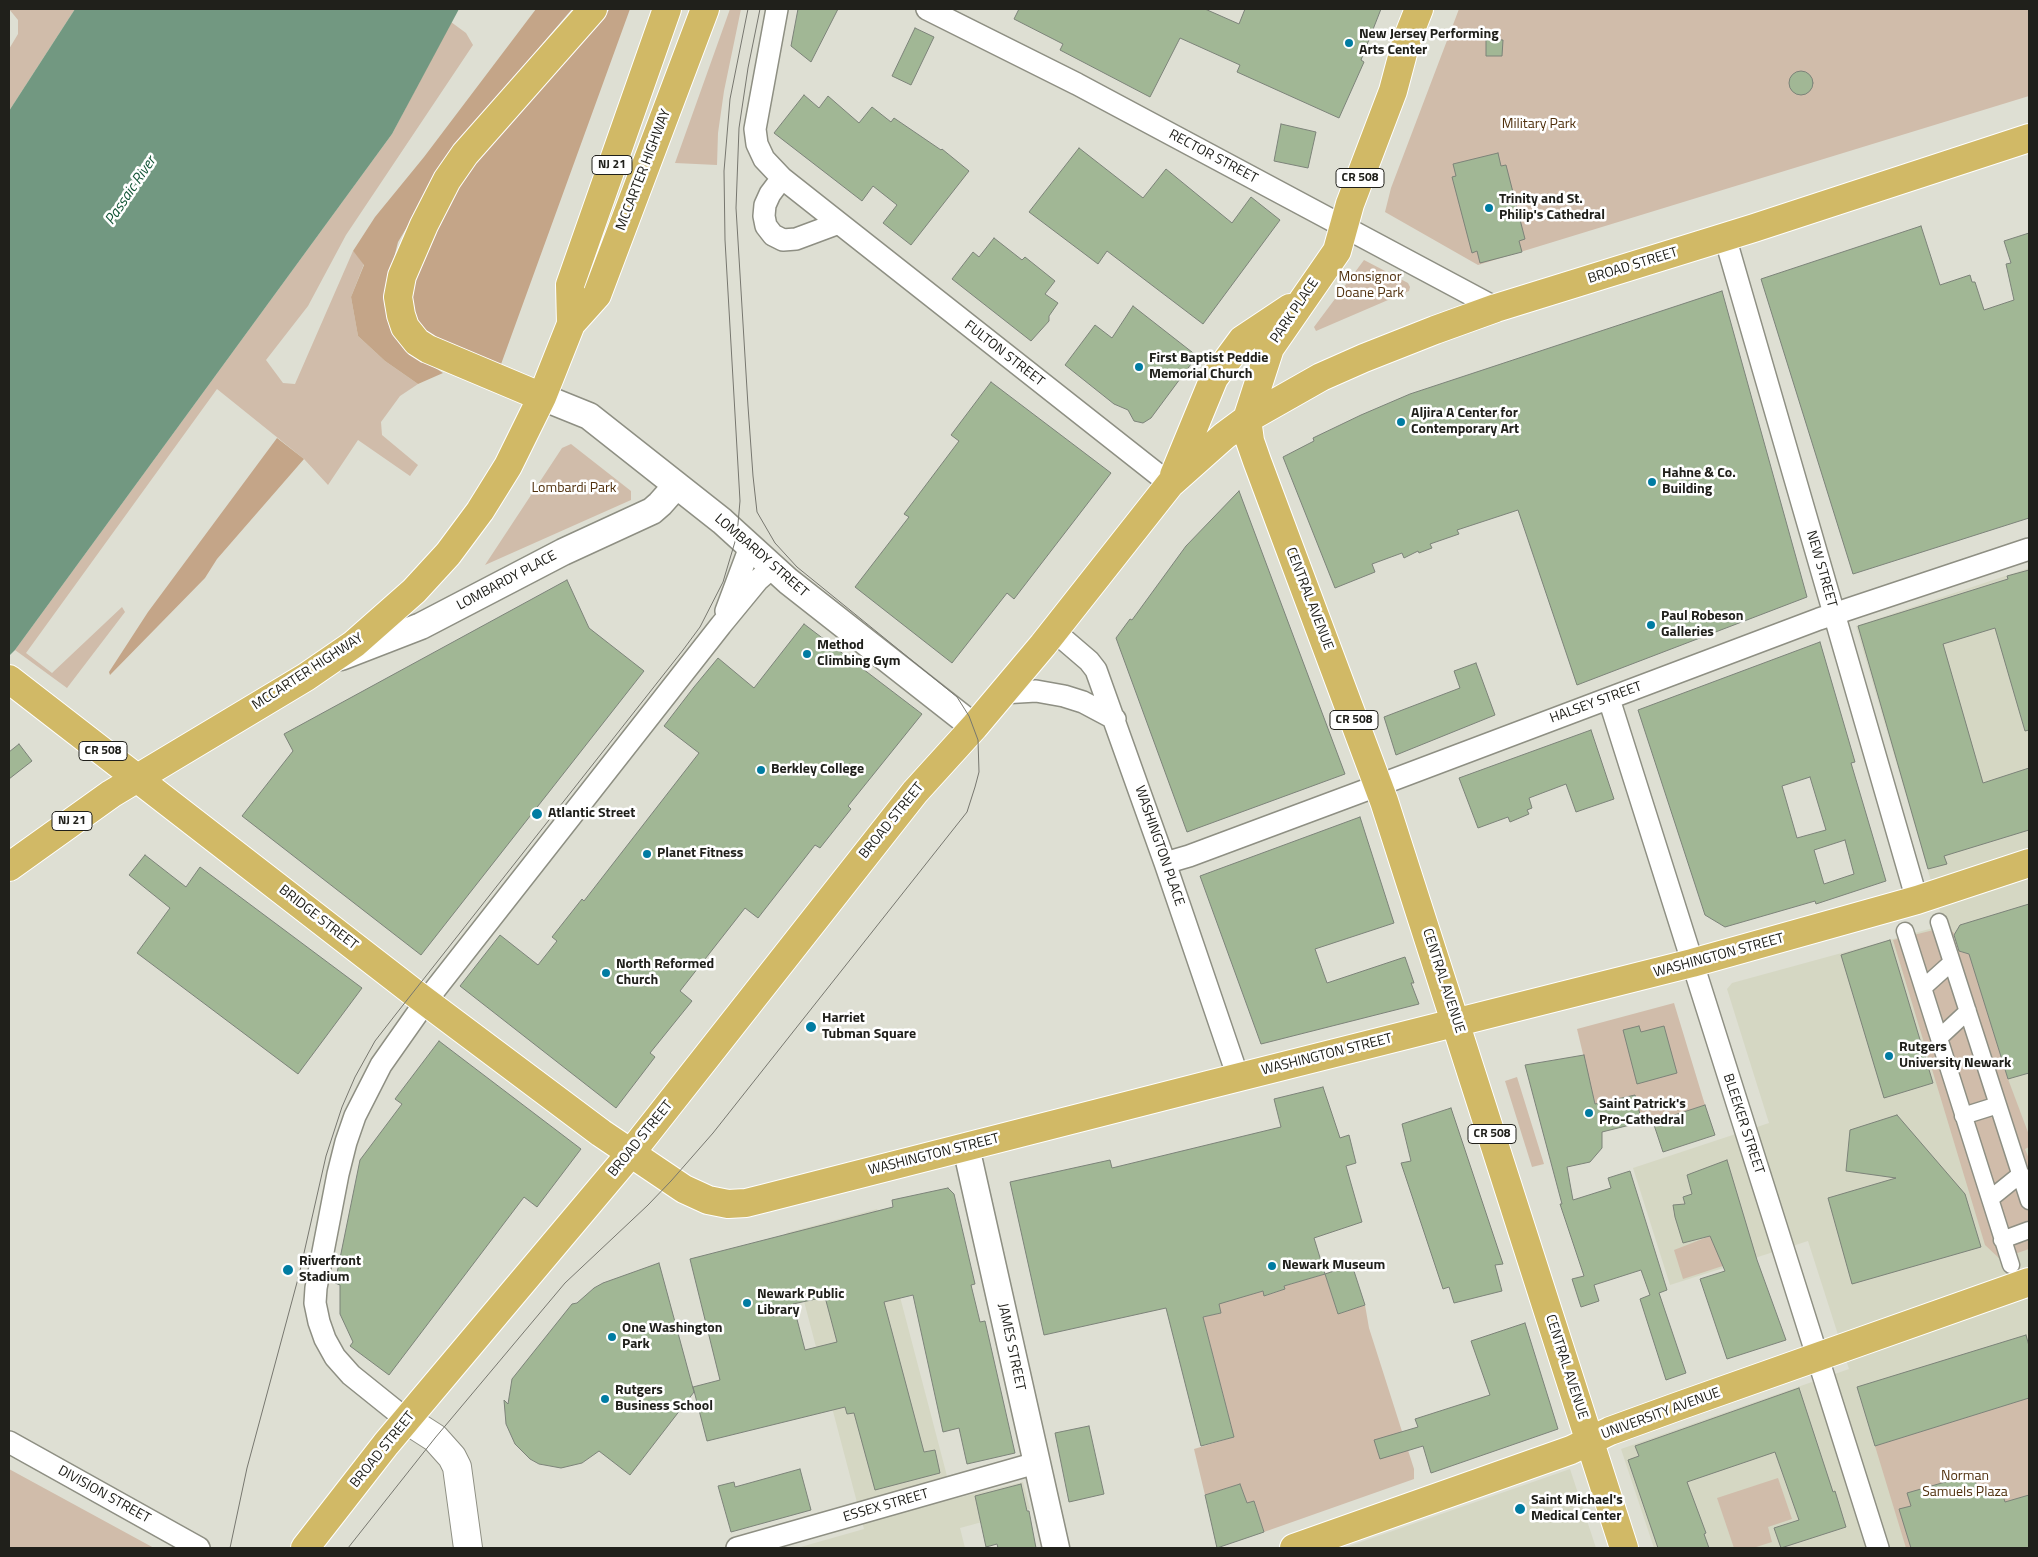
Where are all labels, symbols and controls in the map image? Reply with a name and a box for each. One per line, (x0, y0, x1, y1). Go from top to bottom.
place label: New Jersey Performing Arts Center (1359, 27, 1499, 59)
marker: New Jersey Performing Arts Center (1343, 37, 1355, 49)
street label: MCCARTER HIGHWAY (613, 107, 675, 233)
park label: Military Park (1502, 117, 1576, 133)
street label: RECTOR STREET (1166, 127, 1260, 187)
water label: Passaic River (102, 153, 160, 229)
road number: NJ 21 (592, 156, 632, 174)
road number: CR 508 (1336, 168, 1384, 188)
place label: Trinity and St. Philip's Cathedral (1499, 192, 1605, 224)
marker: Trinity and St. Philip's Cathedral (1483, 202, 1495, 214)
street label: BROAD STREET (1586, 244, 1680, 288)
park label: Monsignor Doane Park (1336, 270, 1404, 302)
street label: PARK PLACE (1267, 275, 1323, 347)
street label: FULTON STREET (961, 318, 1047, 390)
place label: First Baptist Peddie Memorial Church (1149, 351, 1268, 384)
marker: First Baptist Peddie Memorial Church (1133, 361, 1145, 373)
place label: Aljira A Center for Contemporary Art (1411, 406, 1519, 438)
marker: Aljira A Center for Contemporary Art (1395, 416, 1407, 428)
place label: Hahne & Co. Building (1662, 466, 1736, 498)
marker: Hahne & Co. Building (1646, 476, 1658, 488)
park label: Lombardi Park (531, 481, 617, 497)
street label: LOMBARDY STREET (711, 511, 811, 601)
street label: NEW STREET (1802, 529, 1840, 609)
street label: CENTRAL AVENUE (1282, 545, 1336, 653)
street label: LOMBARDY PLACE (454, 548, 560, 614)
place label: Paul Robeson Galleries (1661, 609, 1744, 642)
marker: Paul Robeson Galleries (1645, 619, 1657, 631)
street label: MCCARTER HIGHWAY (249, 630, 367, 714)
place label: Method Climbing Gym (817, 638, 900, 670)
marker: Method Climbing Gym (801, 648, 813, 660)
street label: HALSEY STREET (1548, 679, 1644, 727)
road number: CR 508 (1330, 710, 1378, 730)
road number: CR 508 (79, 741, 127, 760)
place label: Berkley College (771, 762, 864, 778)
marker: Berkley College (755, 764, 767, 776)
street label: BROAD STREET (856, 779, 928, 863)
street label: WASHINGTON PLACE (1130, 784, 1188, 908)
place label: Atlantic Street (548, 806, 635, 822)
marker: Atlantic Street (530, 807, 544, 821)
road number: NJ 21 (52, 811, 92, 830)
place label: Planet Fitness (657, 846, 743, 862)
marker: Planet Fitness (641, 848, 653, 860)
street label: BRIDGE STREET (275, 882, 361, 954)
street label: CENTRAL AVENUE (1418, 927, 1468, 1035)
street label: WASHINGTON STREET (1652, 931, 1786, 981)
place label: North Reformed Church (616, 957, 714, 990)
marker: North Reformed Church (600, 967, 612, 979)
place label: Harriet Tubman Square (822, 1011, 916, 1044)
marker: Harriet Tubman Square (804, 1020, 818, 1034)
street label: WASHINGTON STREET (1260, 1031, 1394, 1079)
place label: Rutgers University Newark (1899, 1040, 2011, 1072)
marker: Rutgers University Newark (1883, 1050, 1895, 1062)
street label: BLEEKER STREET (1719, 1072, 1767, 1176)
street label: BROAD STREET (605, 1097, 677, 1181)
place label: Saint Patrick's Pro-Cathedral (1599, 1097, 1686, 1130)
marker: Saint Patrick's Pro-Cathedral (1583, 1107, 1595, 1119)
road number: CR 508 (1468, 1124, 1516, 1144)
street label: WASHINGTON STREET (867, 1131, 1001, 1179)
place label: Riverfront Stadium (299, 1254, 361, 1286)
place label: Newark Museum (1282, 1258, 1385, 1274)
marker: Newark Museum (1266, 1260, 1278, 1272)
marker: Riverfront Stadium (281, 1263, 295, 1277)
place label: Newark Public Library (757, 1287, 844, 1320)
marker: Newark Public Library (741, 1297, 753, 1309)
street label: JAMES STREET (994, 1302, 1028, 1392)
street label: CENTRAL AVENUE (1541, 1313, 1591, 1421)
place label: One Washington Park (622, 1321, 723, 1354)
marker: One Washington Park (606, 1331, 618, 1343)
place label: Rutgers Business School (615, 1383, 713, 1415)
street label: UNIVERSITY AVENUE (1599, 1385, 1723, 1443)
marker: Rutgers Business School (599, 1393, 611, 1405)
street label: BROAD STREET (347, 1408, 419, 1492)
street label: DIVISION STREET (55, 1463, 153, 1527)
park label: Norman Samuels Plaza (1922, 1469, 2008, 1501)
street label: ESSEX STREET (841, 1486, 931, 1526)
place label: Saint Michael's Medical Center (1531, 1493, 1623, 1525)
marker: Saint Michael's Medical Center (1513, 1502, 1527, 1516)

